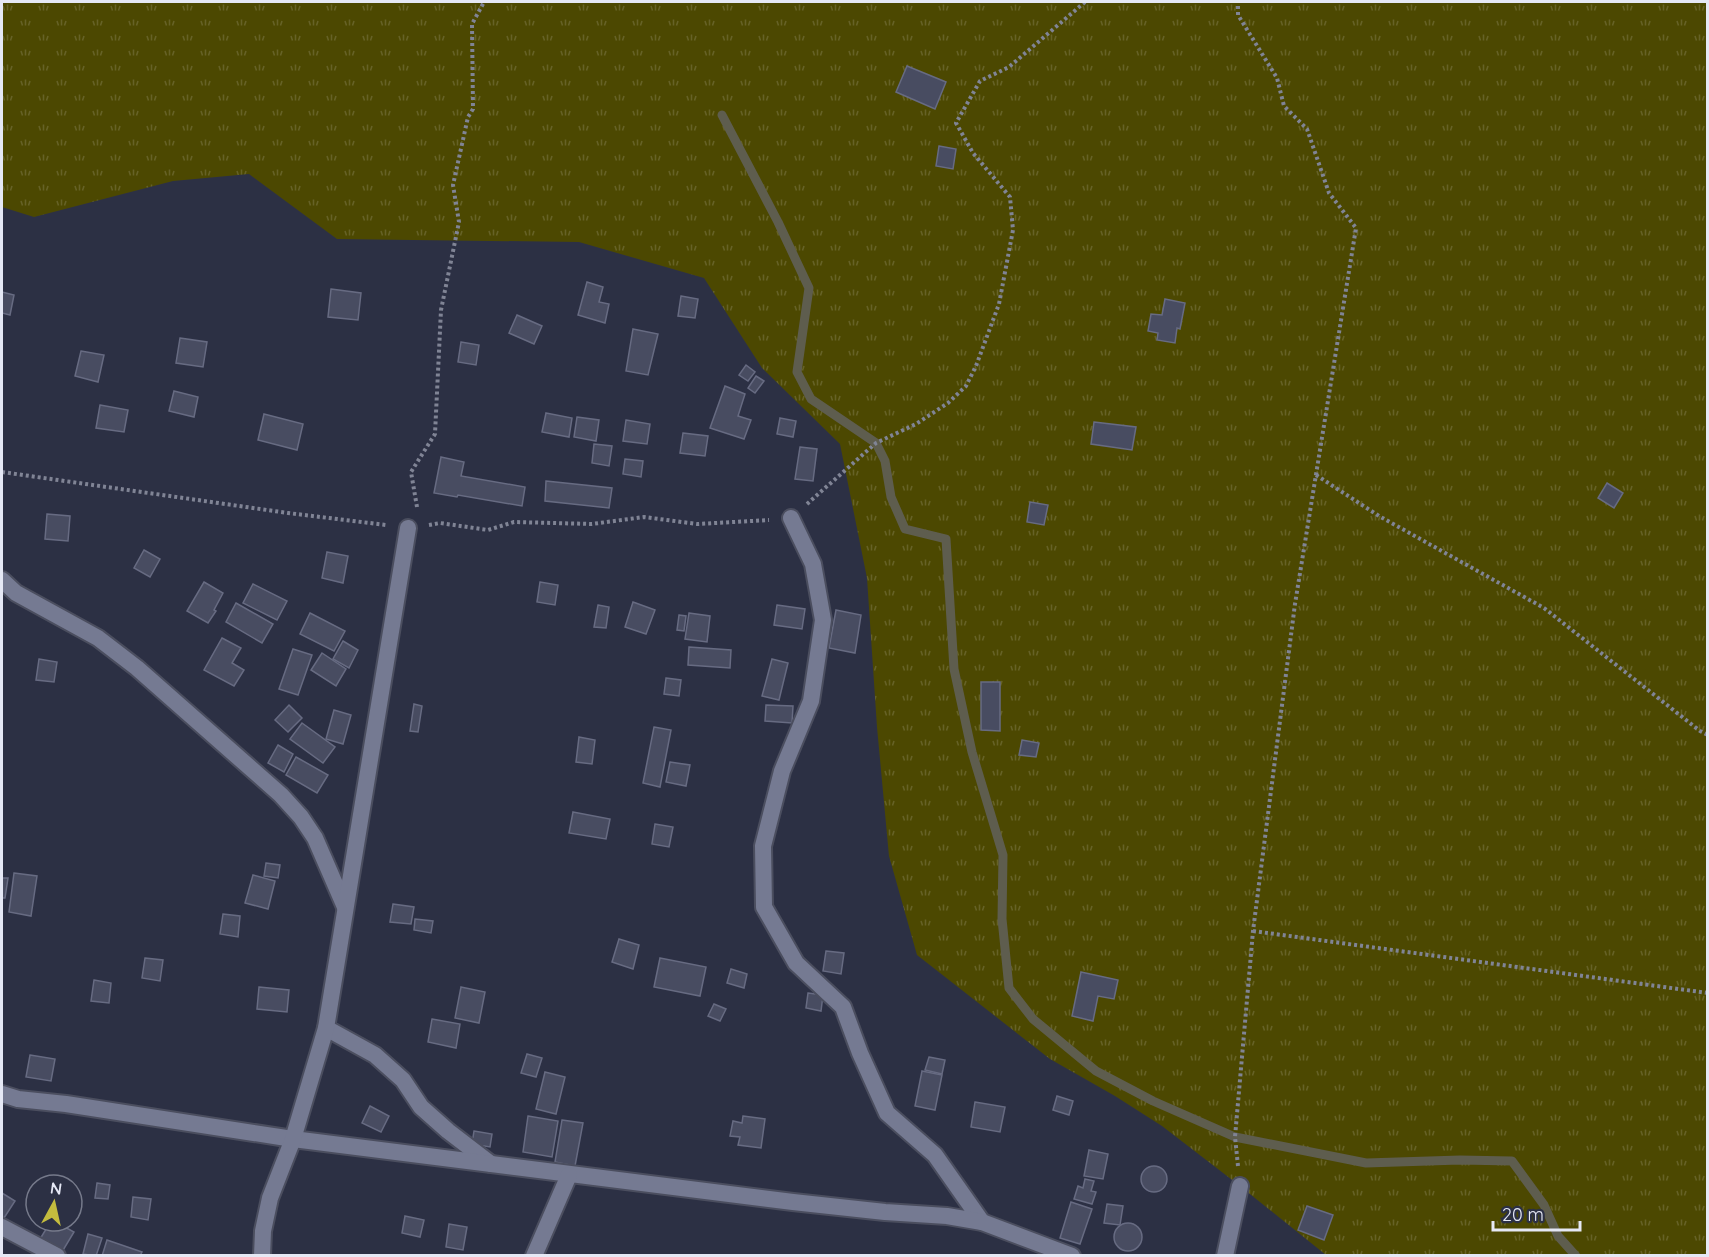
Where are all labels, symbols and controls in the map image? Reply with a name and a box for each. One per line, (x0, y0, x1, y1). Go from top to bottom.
north arrow (24, 1173, 84, 1233)
text: N (49, 1177, 63, 1199)
scale bar (1493, 1194, 1580, 1232)
text: 20 m (1502, 1203, 1544, 1226)

